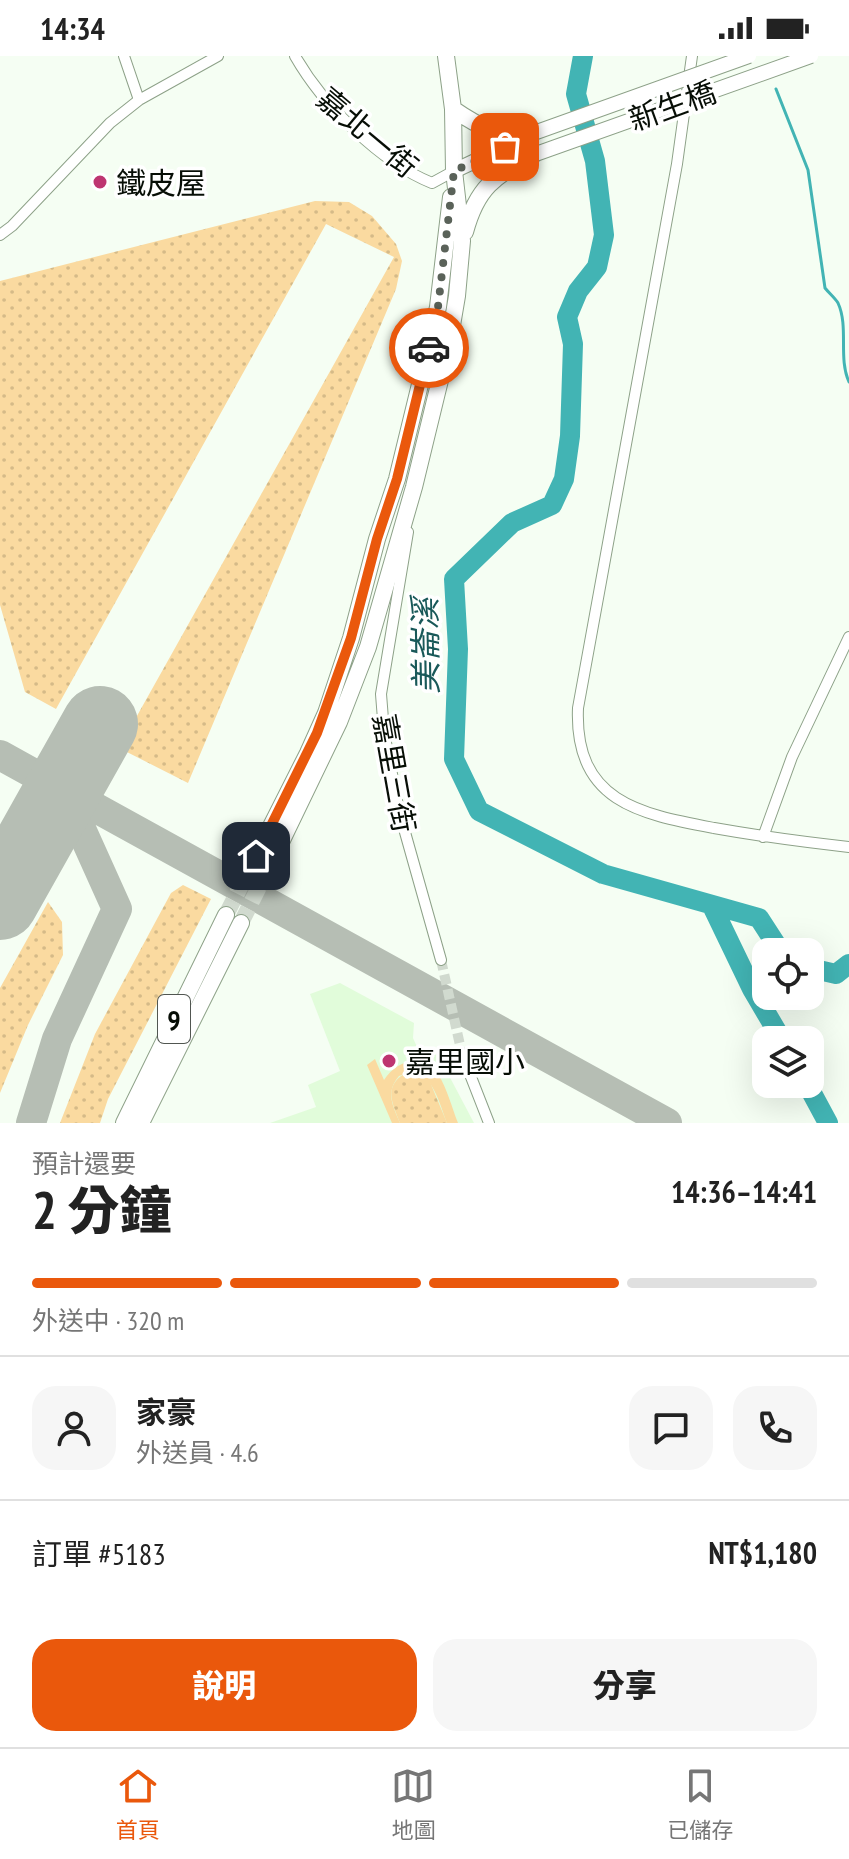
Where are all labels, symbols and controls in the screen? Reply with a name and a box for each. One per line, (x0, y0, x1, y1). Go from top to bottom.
text: 14:34 (40, 9, 105, 48)
street label: 新生橋 (623, 71, 721, 139)
street label: 嘉北一街 (310, 78, 426, 186)
pin (471, 113, 539, 181)
icon: bag (483, 125, 527, 169)
place label: 鐵皮屋 (116, 163, 206, 202)
marker: 鐵皮屋 (91, 173, 109, 191)
courier (389, 308, 469, 388)
icon: car (407, 326, 451, 370)
water label: 美崙溪 (403, 594, 447, 694)
street label: 嘉里三街 (365, 711, 425, 835)
pin (222, 822, 290, 890)
icon: home (234, 834, 278, 878)
map controls (752, 938, 824, 1098)
button: locate (752, 938, 824, 1010)
road number: 9 (158, 995, 190, 1043)
button: layers (752, 1026, 824, 1098)
place label: 嘉里國小 (405, 1042, 525, 1081)
marker: 嘉里國小 (380, 1052, 398, 1070)
text: 預計還要 (32, 1147, 136, 1180)
text: 14:36–14:41 (671, 1172, 817, 1211)
text: 2 分鐘 (32, 1176, 172, 1243)
text: 外送中 · 320 m (32, 1304, 184, 1337)
button: person (32, 1386, 116, 1470)
button: chat (629, 1386, 713, 1470)
button: phone (733, 1386, 817, 1470)
text: 家豪 (136, 1392, 196, 1431)
text: 外送員 · 4.6 (136, 1436, 259, 1469)
text: NT$1,180 (708, 1533, 817, 1572)
text: 訂單 #5183 (32, 1534, 166, 1573)
button: 說明 (32, 1639, 417, 1731)
button: 分享 (433, 1639, 817, 1731)
tab: 首頁 (116, 1764, 160, 1844)
tab: 地圖 (391, 1764, 435, 1844)
tab: 已儲存 (667, 1764, 733, 1844)

